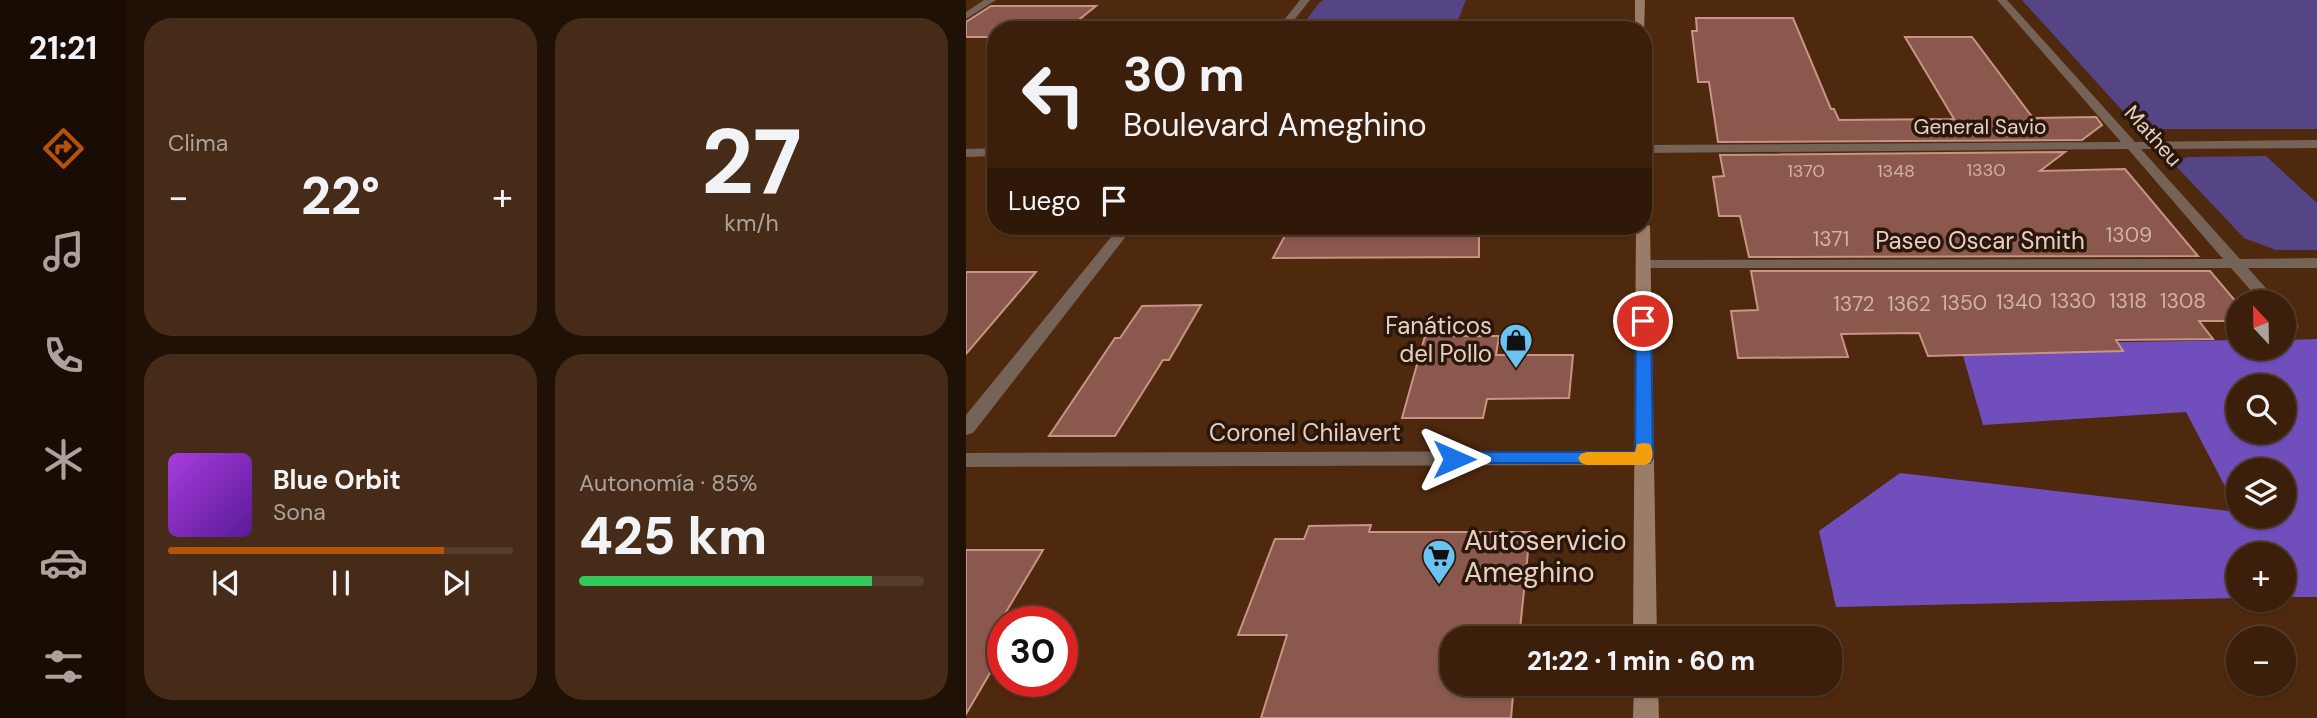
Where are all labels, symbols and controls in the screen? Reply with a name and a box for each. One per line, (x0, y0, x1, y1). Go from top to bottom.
text: 21:21 (29, 27, 97, 69)
text: 30 m (1123, 42, 1245, 106)
icon: left (1008, 49, 1099, 140)
street label: Matheu (2118, 99, 2188, 173)
text: 27 (701, 103, 802, 221)
text: Boulevard Ameghino (1123, 104, 1427, 146)
street label: General Savio (1913, 113, 2047, 141)
icon: directions (39, 124, 88, 173)
text: Clima (168, 128, 228, 158)
house number: 1330 (1966, 158, 2006, 182)
house number: 1370 (1787, 159, 1825, 183)
house number: 1348 (1877, 159, 1915, 183)
text: 22° (301, 162, 380, 230)
text: − (168, 172, 189, 222)
text: + (492, 172, 513, 222)
icon: arrive (1095, 182, 1133, 220)
text: Luego (1008, 184, 1081, 218)
text: km/h (724, 208, 779, 238)
house number: 1309 (2106, 221, 2152, 249)
house number: 1371 (1813, 225, 1849, 253)
street label: Paseo Oscar Smith (1875, 225, 2085, 256)
icon: music (39, 227, 88, 276)
house number: 1330 (2050, 287, 2096, 315)
house number: 1318 (2109, 287, 2147, 315)
house number: 1308 (2160, 287, 2206, 315)
house number: 1340 (1996, 288, 2042, 316)
house number: 1350 (1941, 289, 1987, 317)
house number: 1372 (1833, 290, 1875, 318)
house number: 1362 (1887, 290, 1931, 318)
north arrow (2226, 290, 2296, 360)
map controls (2226, 290, 2296, 696)
pin (1613, 291, 1673, 351)
icon: arrive (1624, 302, 1662, 340)
place label: Fanáticos del Pollo (1385, 310, 1492, 369)
shop icon: Fanáticos del Pollo (1497, 321, 1535, 370)
icon: phone (39, 331, 88, 380)
button: search (2226, 374, 2296, 444)
street label: Coronel Chilavert (1209, 417, 1401, 448)
position arrow (1417, 422, 1491, 496)
icon: climate (39, 435, 88, 484)
button: layers (2226, 458, 2296, 528)
text: Blue Orbit (273, 463, 401, 497)
text: Autonomía · 85% (579, 468, 757, 498)
text: Sona (273, 497, 326, 527)
text: 425 km (579, 502, 767, 570)
place label: Autoservicio Ameghino (1464, 522, 1627, 591)
supermarket icon: Autoservicio Ameghino (1420, 537, 1458, 586)
icon: car (39, 538, 88, 587)
button: + (2226, 542, 2296, 612)
icon: previous (207, 564, 245, 602)
icon: pause (322, 564, 360, 602)
icon: next (437, 564, 475, 602)
speed limit sign: 30 (987, 606, 1078, 697)
button: − (2226, 626, 2296, 696)
icon: filters (39, 642, 88, 691)
text: 21:22 · 1 min · 60 m (1527, 644, 1755, 678)

